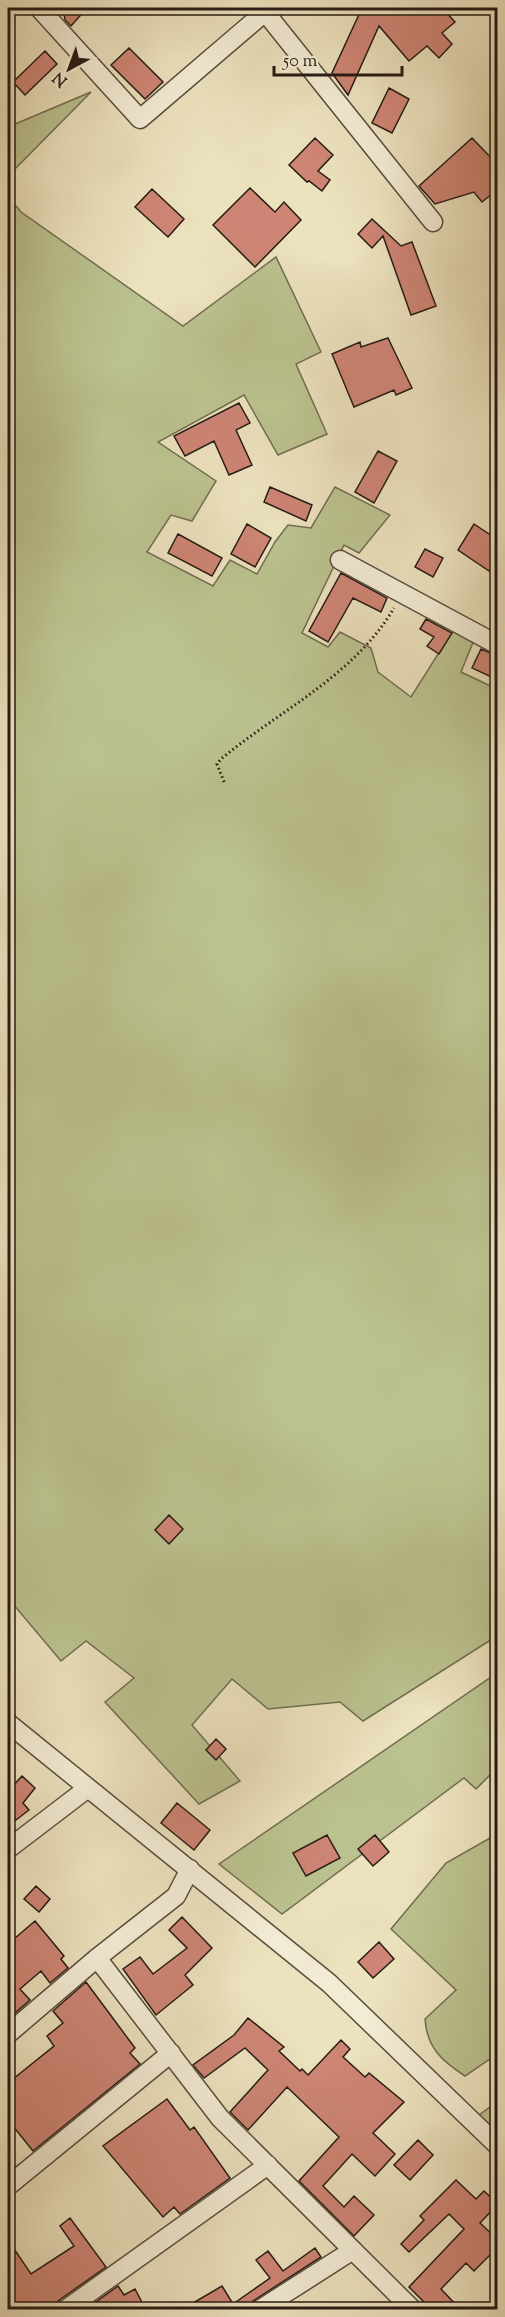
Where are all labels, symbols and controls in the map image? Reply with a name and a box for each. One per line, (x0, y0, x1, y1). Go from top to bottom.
north arrow (39, 39, 99, 99)
scale bar (274, 39, 402, 77)
text: 50 m (282, 49, 318, 75)
text: N (48, 65, 73, 91)

